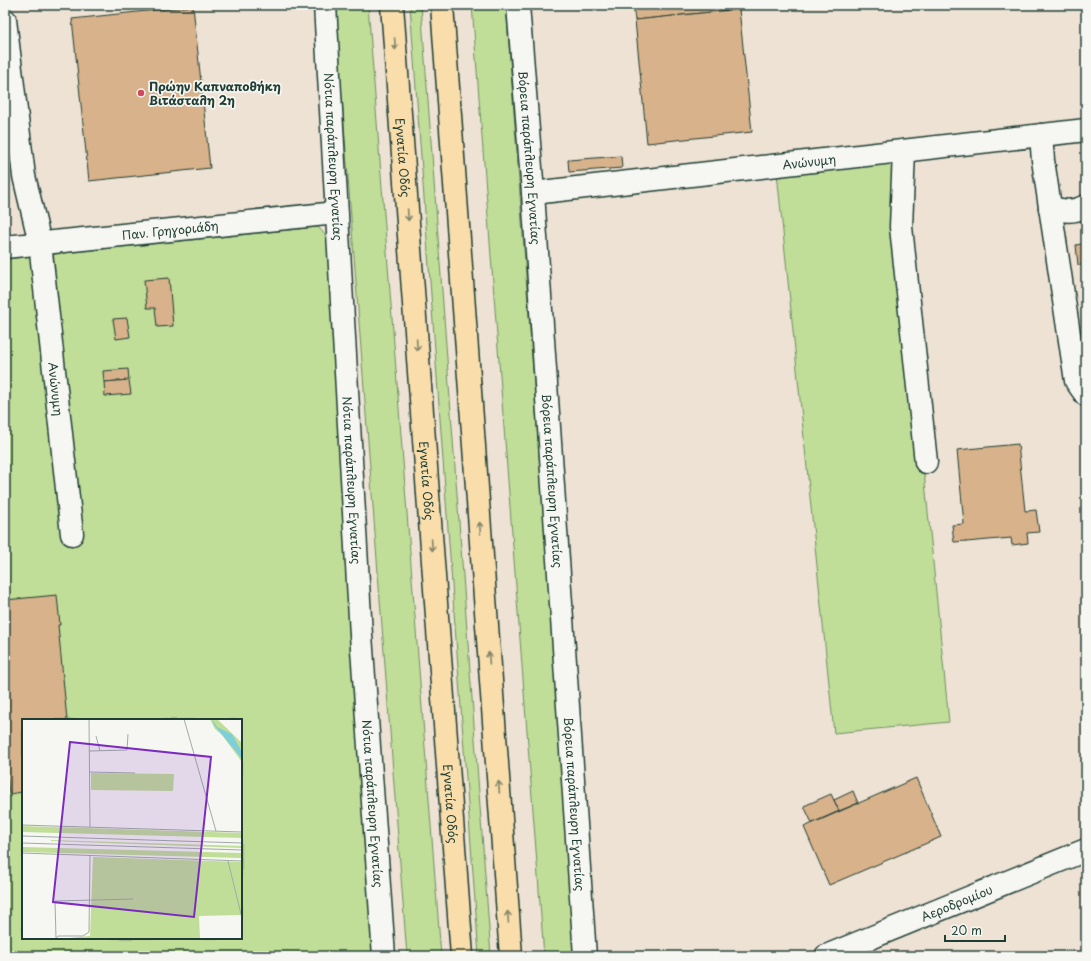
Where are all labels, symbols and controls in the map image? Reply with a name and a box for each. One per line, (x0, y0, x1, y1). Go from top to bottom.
one-way arrow (392, 37, 399, 50)
street label: Βόρεια παράπλευρη Εγνατίας (514, 70, 545, 245)
street label: Νότια παράπλευρη Εγνατίας (320, 72, 347, 241)
place label: Πρώην Καπναποθήκη Βιτάσταλη 2η (149, 77, 281, 109)
marker: Πρώην Καπναποθήκη Βιτάσταλη 2η (136, 88, 146, 98)
street label: Εγνατία Οδός (391, 117, 415, 198)
street label: Ανώνυμη (781, 150, 837, 174)
one-way arrow (404, 208, 411, 221)
street label: Παν. Γρηγοριάδη (121, 216, 219, 244)
one-way arrow (414, 338, 421, 351)
street label: Ανώνυμη (44, 361, 68, 417)
street label: Βόρεια παράπλευρη Εγνατίας (538, 393, 568, 568)
street label: Νότια παράπλευρη Εγνατίας (338, 396, 366, 565)
street label: Εγνατία Οδός (415, 440, 439, 521)
one-way arrow (476, 522, 483, 535)
one-way arrow (428, 538, 435, 551)
one-way arrow (486, 652, 493, 665)
street label: Βόρεια παράπλευρη Εγνατίας (560, 716, 590, 892)
inset map (22, 719, 242, 939)
street label: Νότια παράπλευρη Εγνατίας (358, 719, 388, 888)
street label: Εγνατία Οδός (439, 764, 463, 844)
one-way arrow (495, 781, 502, 794)
street label: Αεροδρομίου (918, 880, 995, 925)
one-way arrow (505, 911, 512, 924)
scale bar (945, 917, 1005, 943)
text: 20 m (951, 921, 982, 939)

